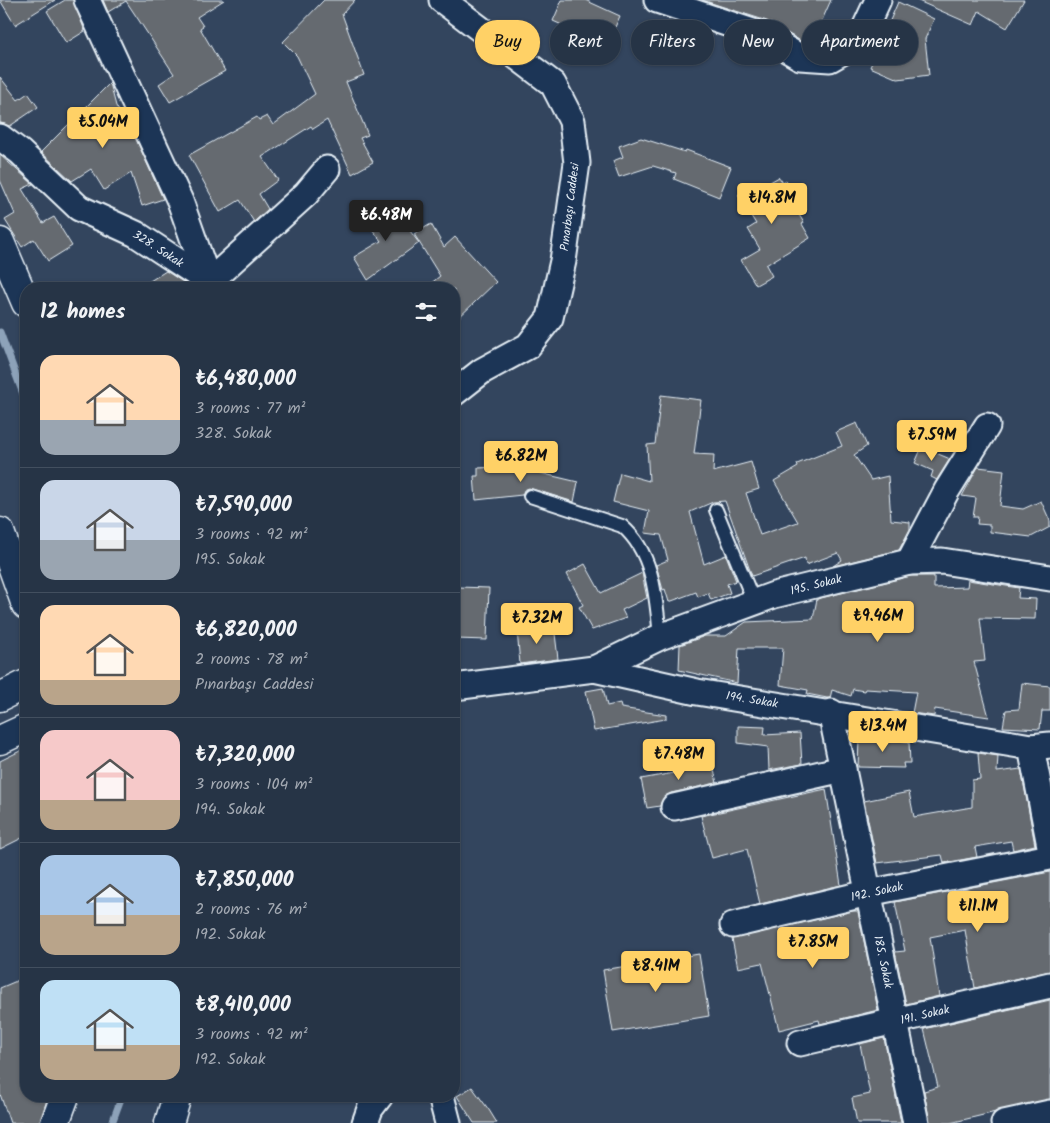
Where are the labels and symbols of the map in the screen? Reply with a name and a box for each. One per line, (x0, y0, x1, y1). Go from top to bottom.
pin: ₺5.04M (62, 106, 144, 149)
street label: Pınarbaşı Caddesi (555, 161, 585, 252)
pin: ₺14.8M (731, 182, 813, 225)
pin: ₺6.48M (345, 200, 427, 242)
street label: 328. Sokak (129, 225, 188, 273)
pin: ₺7.59M (891, 420, 973, 462)
pin: ₺6.82M (480, 440, 562, 483)
street label: 195. Sokak (788, 569, 844, 601)
pin: ₺9.46M (837, 600, 919, 643)
pin: ₺7.32M (496, 602, 578, 645)
street label: 194. Sokak (725, 687, 780, 714)
pin: ₺13.4M (842, 710, 924, 753)
pin: ₺7.48M (638, 738, 720, 781)
street label: 192. Sokak (849, 877, 905, 907)
pin: ₺11.1M (937, 890, 1019, 933)
pin: ₺7.85M (772, 926, 854, 969)
street label: 185. Sokak (868, 934, 898, 991)
pin: ₺8.41M (615, 950, 697, 993)
street label: 191. Sokak (899, 1000, 952, 1030)

